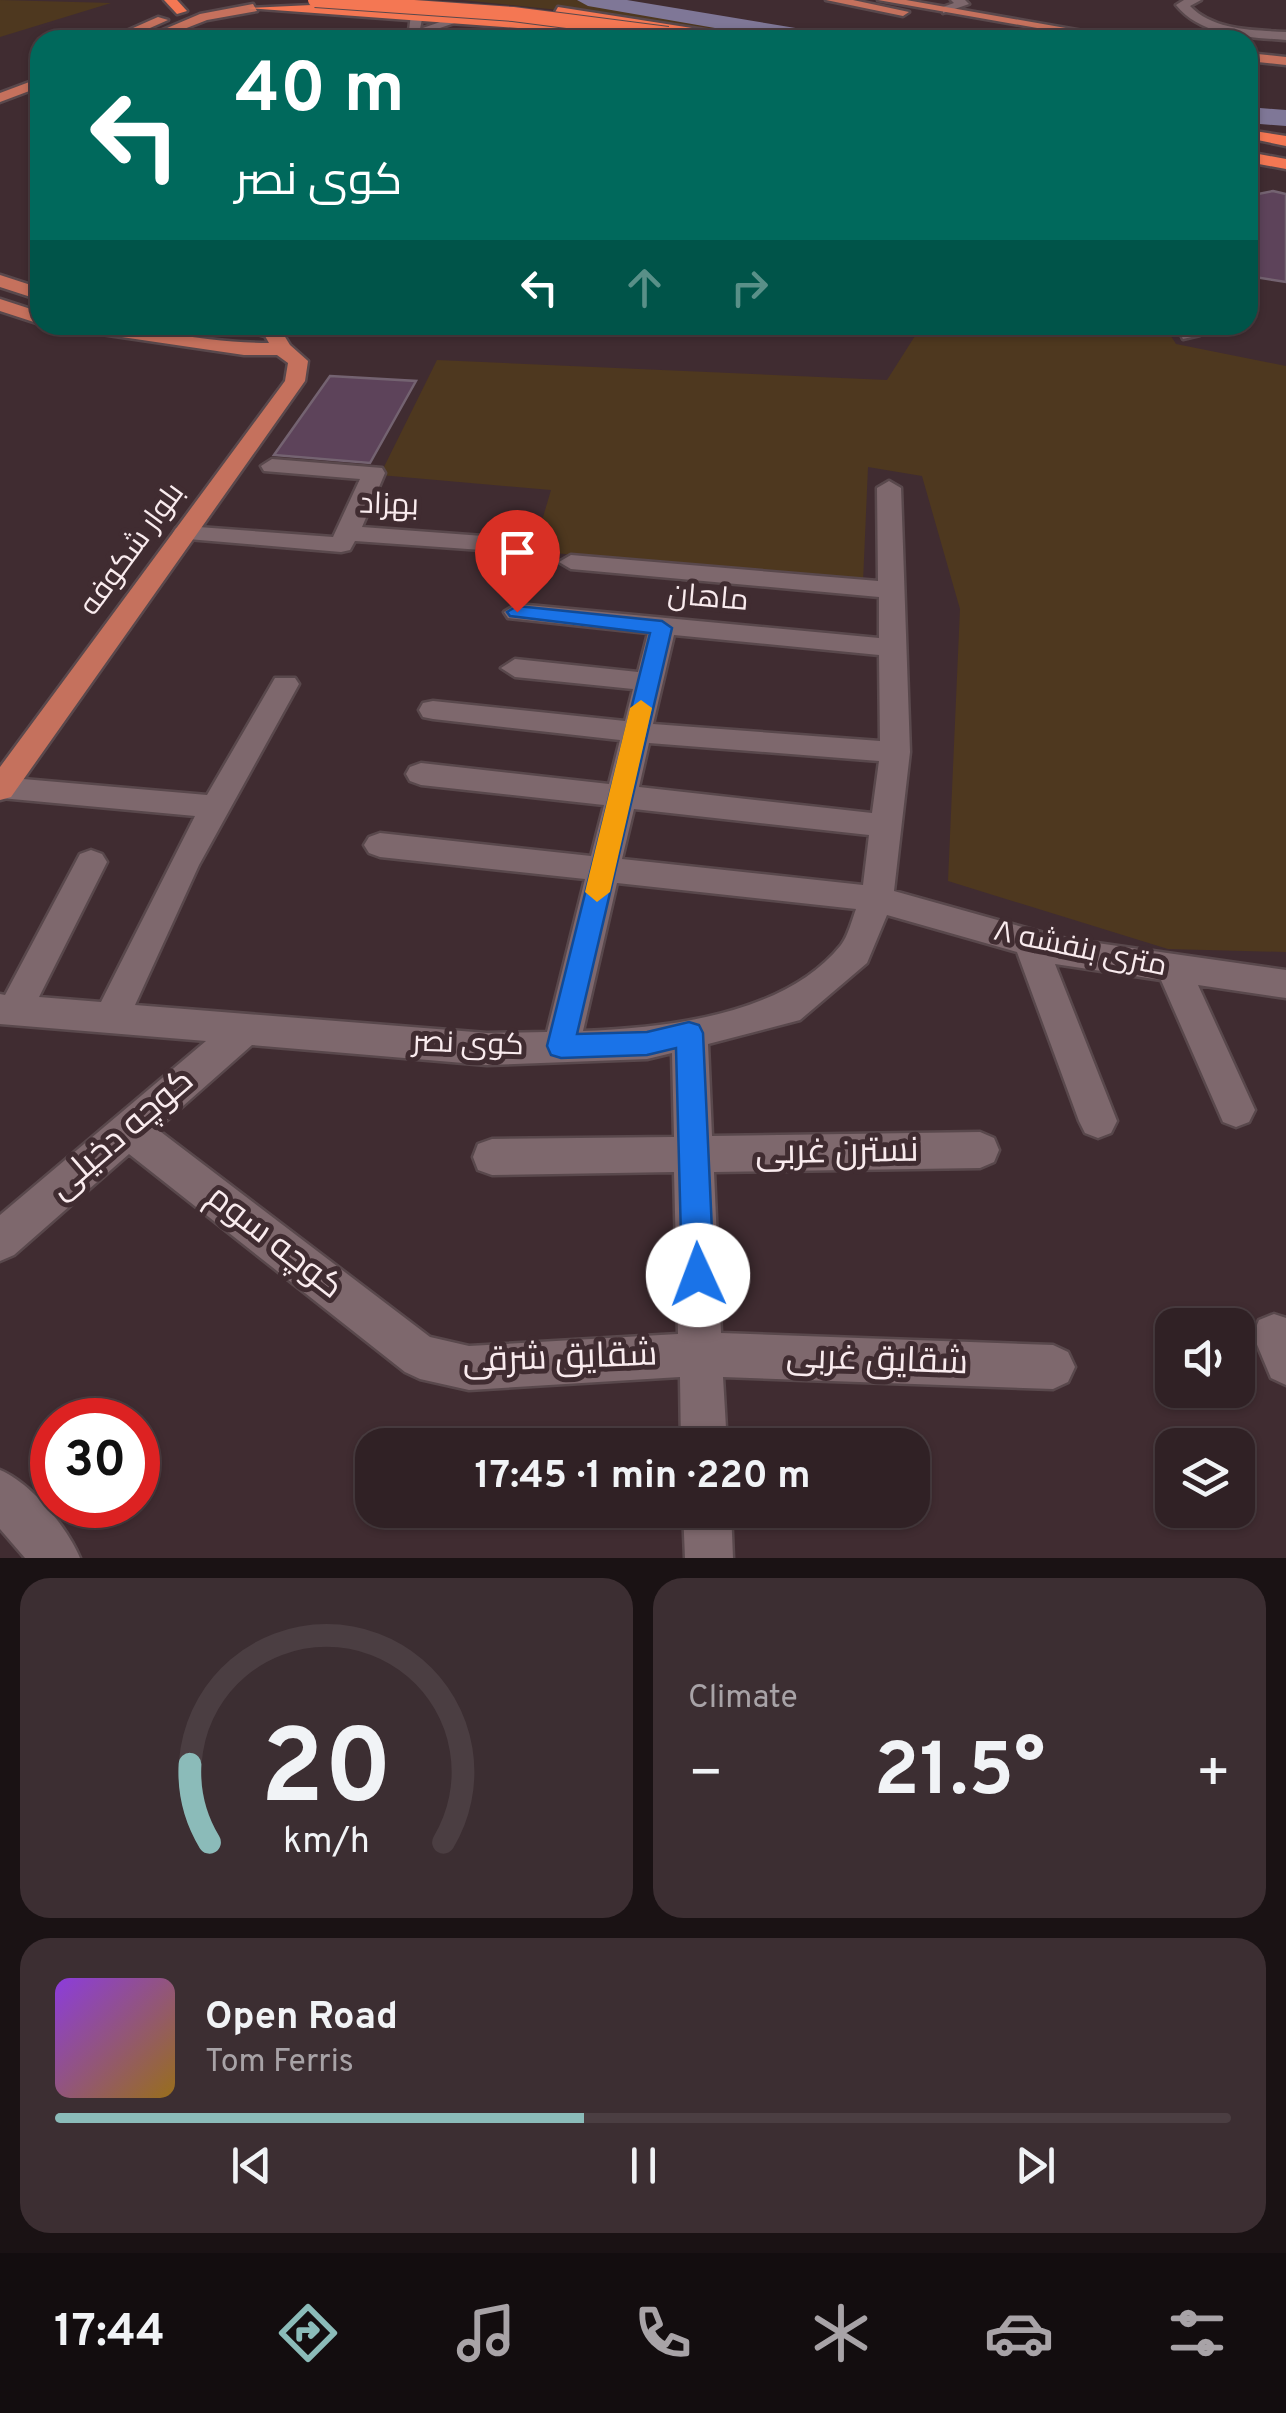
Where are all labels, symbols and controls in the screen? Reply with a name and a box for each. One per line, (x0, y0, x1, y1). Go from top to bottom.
text: 40 m (235, 48, 405, 137)
icon: left (70, 70, 200, 200)
text: کوی نصر (235, 154, 402, 211)
icon: left (512, 260, 567, 315)
icon: ahead (617, 260, 672, 315)
icon: right (722, 260, 777, 315)
street label: بلوار شکوفه (72, 476, 194, 624)
street label: بهزاد (359, 486, 419, 526)
pin (475, 510, 560, 613)
icon: arrive (490, 525, 545, 580)
street label: ماهان (666, 577, 750, 621)
street label: ۸ متری بنفشه (990, 914, 1170, 986)
street label: کوی نصر (410, 1024, 524, 1065)
street label: کوچه دخیلی (40, 1060, 204, 1210)
street label: نسترن غربی (755, 1130, 919, 1176)
street label: کوچه سوم (197, 1176, 351, 1310)
position arrow (646, 1223, 750, 1327)
map controls (1155, 1308, 1255, 1528)
button: sound (1155, 1308, 1255, 1408)
street label: شقایق شرقی (462, 1334, 658, 1384)
street label: شقایق غربی (785, 1336, 969, 1386)
speed limit sign: 30 (30, 1398, 160, 1528)
button: layers (1155, 1428, 1255, 1528)
text: 17:45 · 1 min · 220 m (475, 1453, 810, 1502)
text: Climate (688, 1679, 798, 1719)
text: 20 (261, 1708, 392, 1840)
text: 21.5° (874, 1727, 1045, 1822)
text: − (688, 1741, 723, 1811)
text: + (1196, 1741, 1231, 1811)
text: km/h (283, 1820, 370, 1866)
text: Open Road (205, 1994, 398, 2043)
text: Tom Ferris (205, 2043, 354, 2083)
icon: previous (224, 2138, 279, 2193)
icon: pause (616, 2138, 671, 2193)
icon: next (1008, 2138, 1063, 2193)
icon: directions (273, 2298, 343, 2368)
icon: music (451, 2298, 521, 2368)
icon: phone (628, 2298, 698, 2368)
icon: climate (806, 2298, 876, 2368)
icon: car (984, 2298, 1054, 2368)
icon: filters (1162, 2298, 1232, 2368)
text: 17:44 (54, 2305, 165, 2362)

